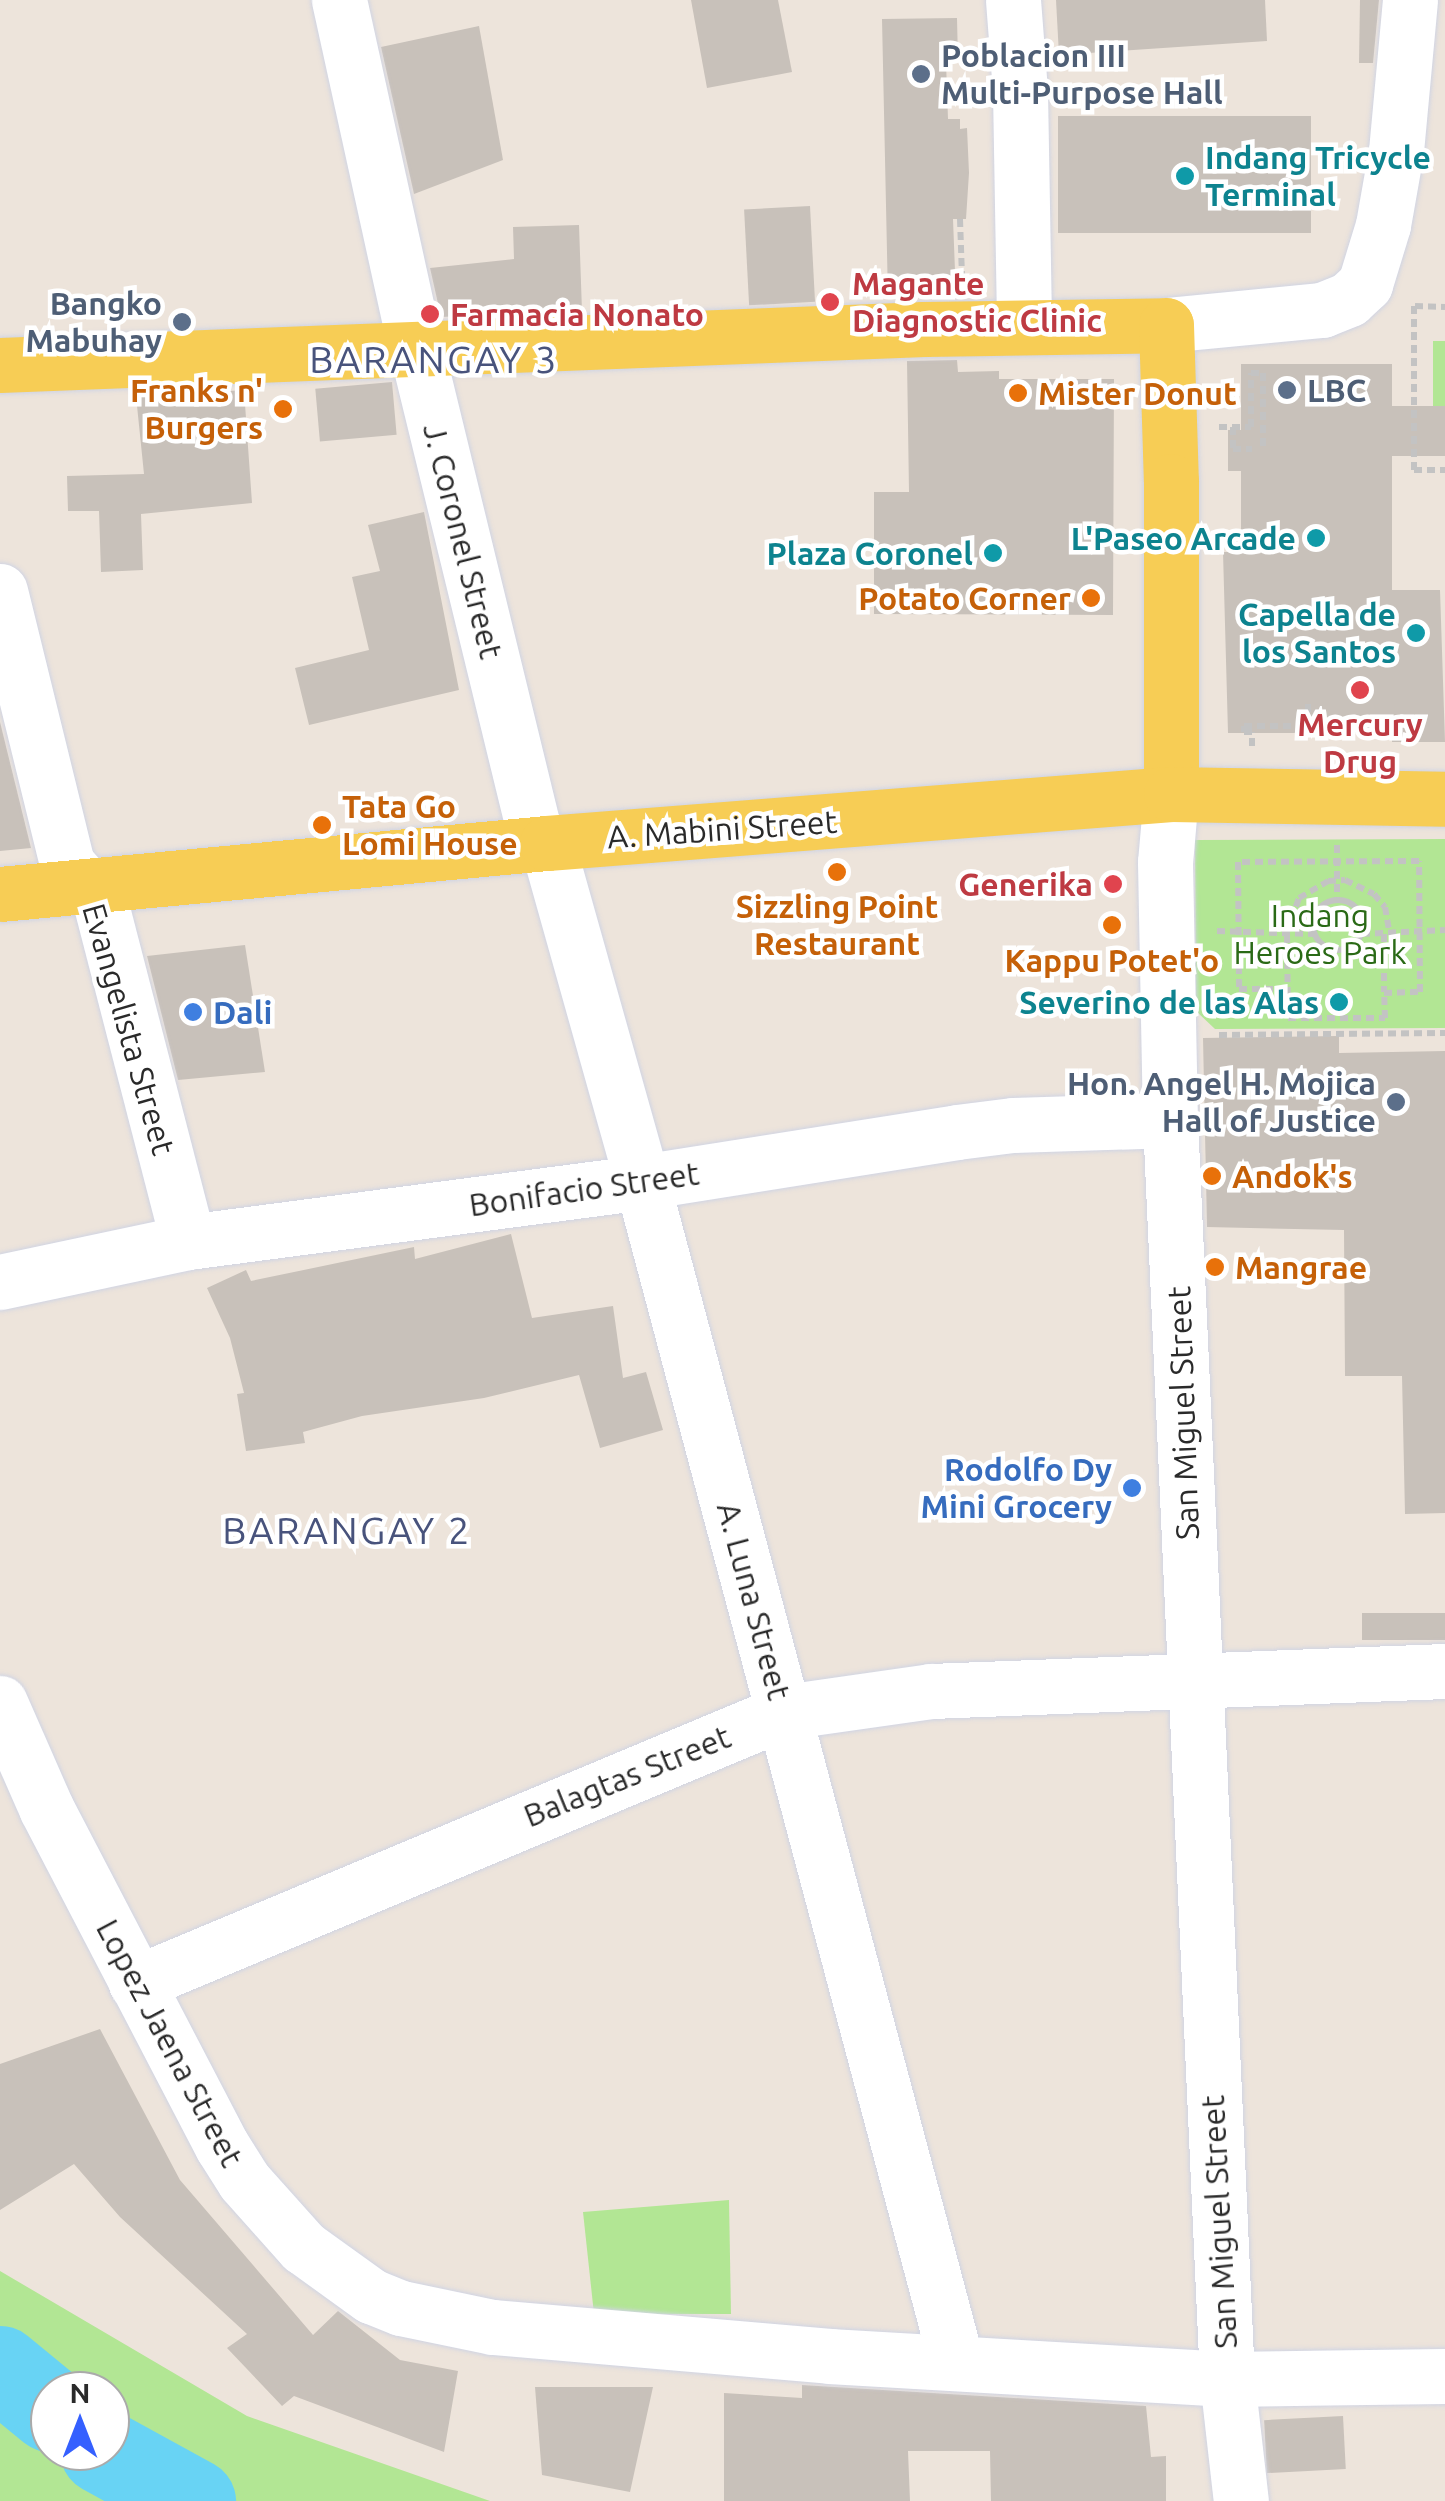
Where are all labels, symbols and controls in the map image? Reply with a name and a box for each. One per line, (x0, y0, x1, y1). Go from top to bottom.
place label: Poblacion III Multi-Purpose Hall (941, 37, 1223, 112)
marker: Poblacion III Multi-Purpose Hall (910, 63, 932, 85)
place label: Indang Tricycle Terminal (1205, 139, 1431, 214)
marker: Indang Tricycle Terminal (1174, 165, 1196, 187)
place label: Magante Diagnostic Clinic (852, 265, 1102, 340)
place label: Bangko Mabuhay (25, 285, 162, 360)
marker: Magante Diagnostic Clinic (817, 289, 843, 315)
place label: Farmacia Nonato (450, 295, 704, 333)
marker: Farmacia Nonato (419, 303, 441, 325)
marker: Bangko Mabuhay (171, 311, 193, 333)
district label: BARANGAY 3 (309, 337, 559, 383)
place label: LBC (1307, 371, 1366, 409)
place label: Franks n' Burgers (130, 372, 263, 447)
place label: Mister Donut (1038, 374, 1237, 412)
marker: LBC (1276, 379, 1298, 401)
marker: Mister Donut (1007, 382, 1029, 404)
marker: Franks n' Burgers (272, 398, 294, 420)
street label: J. Coronel Street (415, 419, 511, 663)
place label: L'Paseo Arcade (1071, 519, 1296, 557)
marker: L'Paseo Arcade (1305, 527, 1327, 549)
place label: Plaza Coronel (767, 534, 973, 572)
marker: Plaza Coronel (982, 542, 1004, 564)
place label: Potato Corner (858, 579, 1071, 617)
marker: Potato Corner (1080, 587, 1102, 609)
place label: Capella de los Santos (1238, 596, 1396, 671)
marker: Capella de los Santos (1405, 622, 1427, 644)
marker: Mercury Drug (1349, 679, 1371, 701)
place label: Mercury Drug (1297, 706, 1423, 781)
place label: Tata Go Lomi House (342, 788, 518, 863)
street label: A. Mabini Street (606, 802, 838, 856)
marker: Tata Go Lomi House (311, 814, 333, 836)
marker: Sizzling Point Restaurant (826, 861, 848, 883)
place label: Generika (958, 865, 1093, 903)
marker: Generika (1102, 873, 1124, 895)
place label: Sizzling Point Restaurant (736, 888, 938, 963)
park label: Indang Heroes Park (1233, 897, 1407, 972)
street label: Evangelista Street (75, 899, 183, 1159)
marker: Kappu Potet'o (1101, 914, 1123, 936)
place label: Kappu Potet'o (1005, 941, 1219, 979)
place label: Severino de las Alas (1019, 983, 1319, 1021)
marker: Severino de las Alas (1328, 991, 1350, 1013)
place label: Dali (213, 993, 272, 1031)
marker: Dali (182, 1001, 204, 1023)
place label: Hon. Angel H. Mojica Hall of Justice (1067, 1065, 1376, 1140)
marker: Hon. Angel H. Mojica Hall of Justice (1385, 1091, 1407, 1113)
street label: Bonifacio Street (467, 1154, 701, 1224)
place label: Andok's (1232, 1157, 1353, 1195)
marker: Andok's (1201, 1165, 1223, 1187)
place label: Mangrae (1235, 1248, 1367, 1286)
marker: Mangrae (1204, 1256, 1226, 1278)
street label: San Miguel Street (1159, 1285, 1207, 1541)
place label: Rodolfo Dy Mini Grocery (921, 1451, 1112, 1526)
marker: Rodolfo Dy Mini Grocery (1121, 1477, 1143, 1499)
street label: A. Luna Street (709, 1498, 799, 1704)
district label: BARANGAY 2 (222, 1508, 472, 1554)
street label: Balagtas Street (518, 1717, 736, 1835)
street label: Lopez Jaena Street (89, 1913, 251, 2173)
street label: San Miguel Street (1193, 2094, 1245, 2350)
north arrow (30, 2371, 130, 2471)
text: N (70, 2377, 90, 2408)

